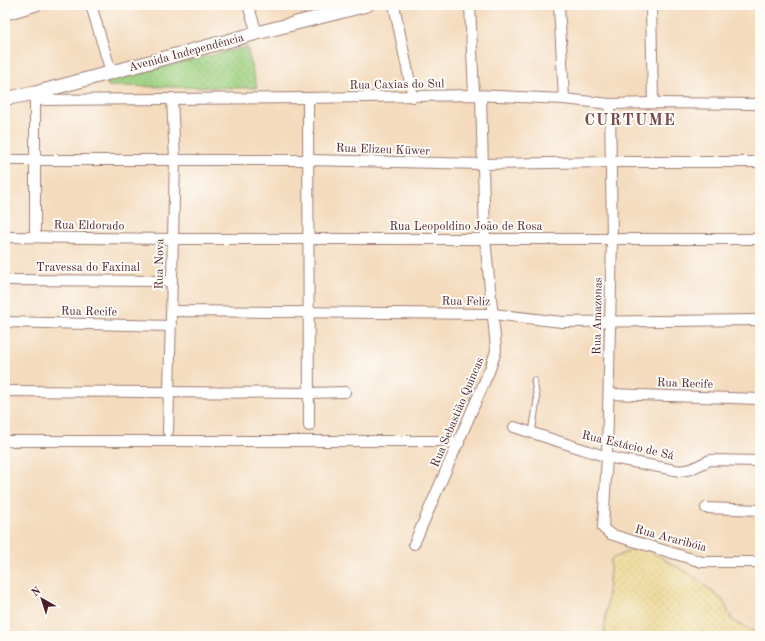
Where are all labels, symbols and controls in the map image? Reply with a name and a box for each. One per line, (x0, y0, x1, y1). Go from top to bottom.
street label: Avenida Independência (127, 32, 245, 74)
street label: Rua Caxias do Sul (349, 78, 445, 92)
district label: CURTUME (584, 113, 676, 129)
street label: Rua Elizeu Küwer (336, 142, 430, 158)
street label: Rua Eldorado (53, 219, 125, 233)
street label: Rua Leopoldino João de Rosa (389, 221, 543, 233)
street label: Rua Nova (154, 238, 166, 290)
street label: Travessa do Faxinal (36, 262, 140, 274)
street label: Rua Amazonas (591, 277, 605, 355)
street label: Rua Feliz (441, 296, 490, 308)
street label: Rua Recife (61, 306, 118, 318)
street label: Rua Sebastião Quincas (429, 356, 487, 469)
street label: Rua Recife (657, 377, 714, 391)
street label: Rua Estácio de Sá (581, 430, 675, 462)
street label: Rua Araribóia (634, 524, 708, 554)
north arrow (22, 579, 62, 619)
text: N (30, 585, 44, 599)

